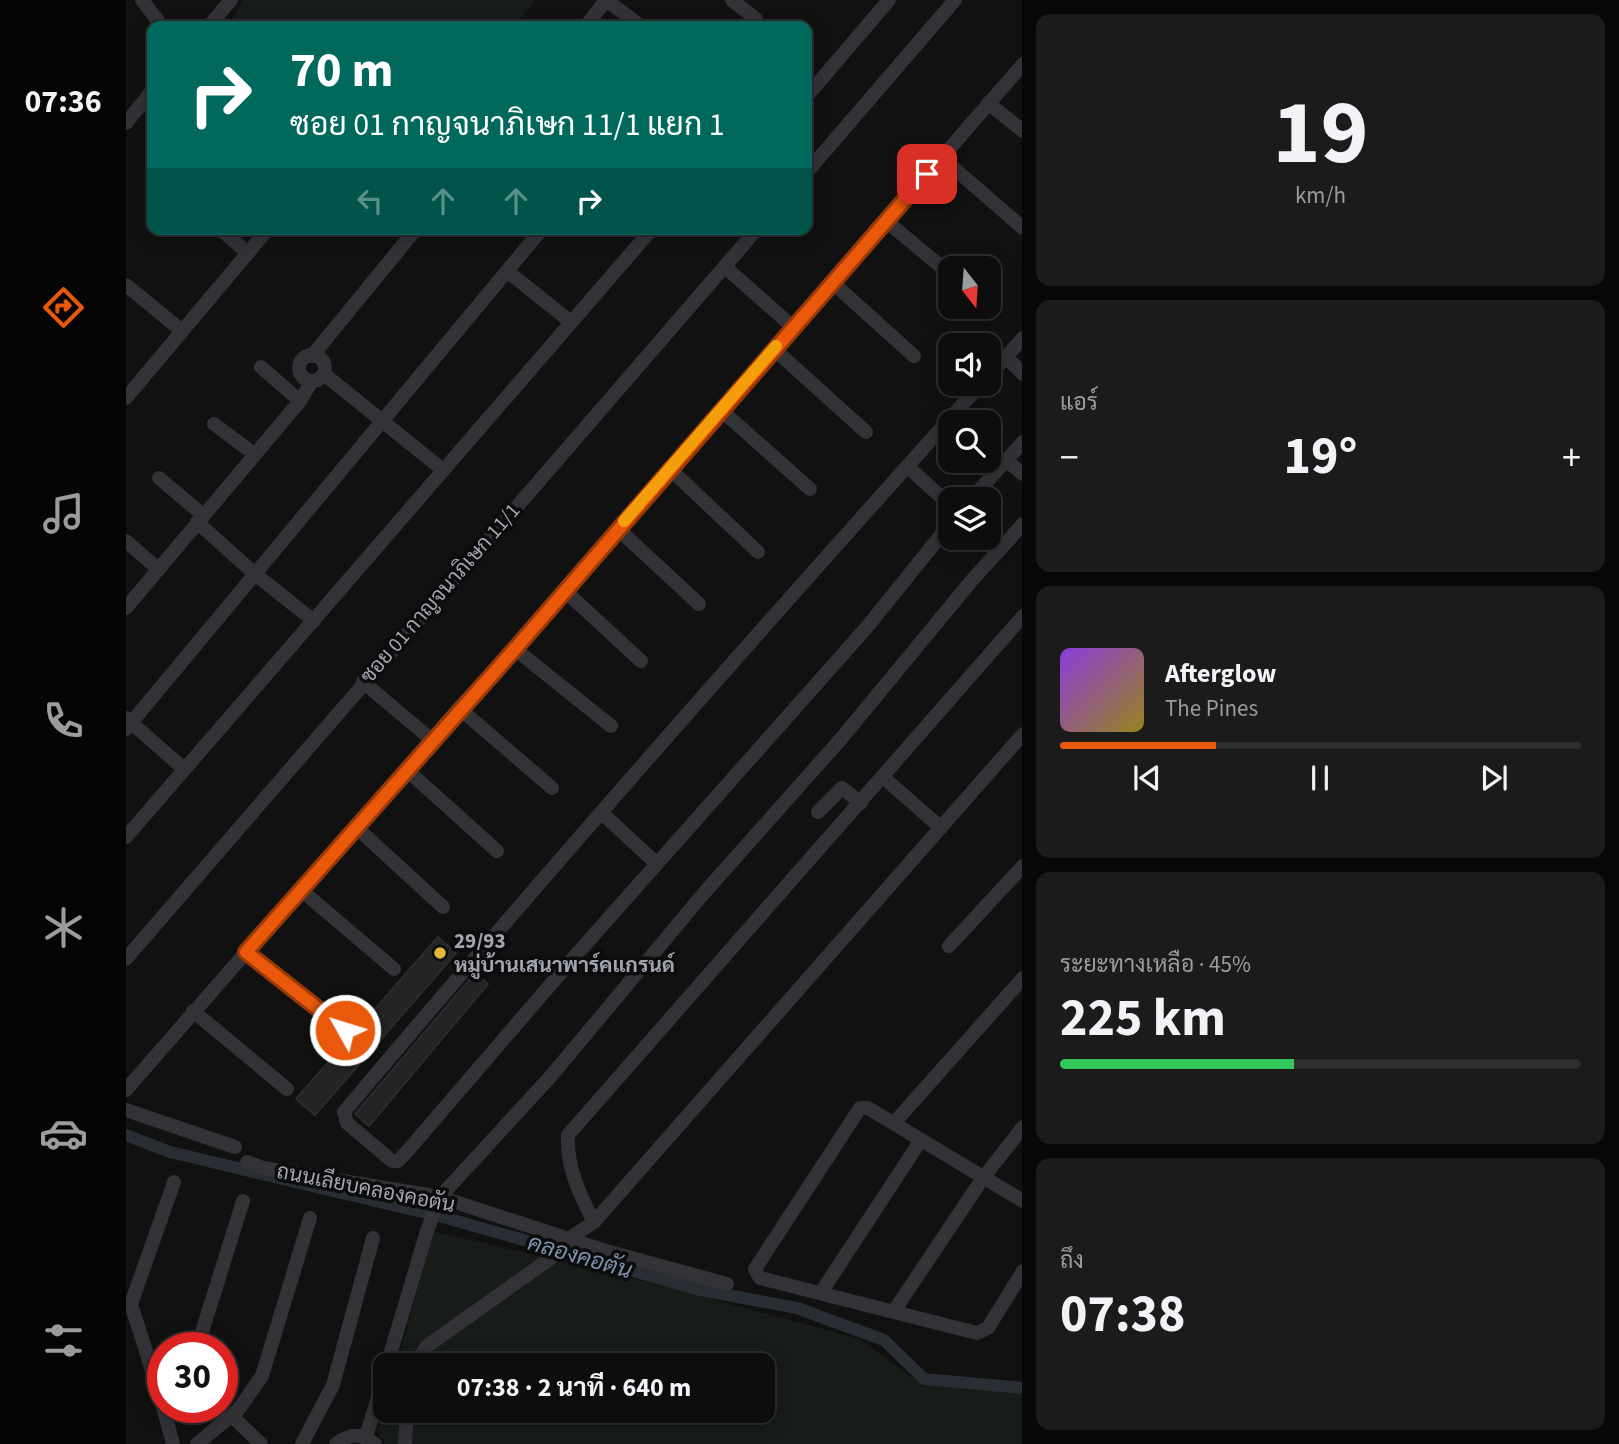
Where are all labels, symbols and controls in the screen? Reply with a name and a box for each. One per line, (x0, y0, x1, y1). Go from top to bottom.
text: 70 m (290, 36, 394, 106)
icon: right (175, 49, 266, 140)
text: 19 (1272, 69, 1369, 198)
text: 07:36 (24, 79, 102, 125)
text: ซอย 01 กาญจนาภิเษก 11/1 แยก 1 (290, 102, 725, 148)
pin (897, 144, 957, 204)
icon: arrive (908, 155, 946, 193)
text: km/h (1295, 179, 1346, 212)
icon: left (351, 182, 389, 220)
icon: ahead (424, 182, 462, 220)
icon: ahead (497, 182, 535, 220)
icon: right (570, 182, 608, 220)
north arrow (938, 256, 1001, 318)
map controls (938, 256, 1001, 550)
icon: directions (39, 283, 88, 332)
button: sound (938, 333, 1001, 396)
text: แอร์ (1060, 386, 1098, 419)
button: search (938, 410, 1001, 473)
text: 19° (1284, 420, 1357, 494)
text: − (1060, 431, 1079, 485)
text: + (1562, 431, 1581, 485)
button: layers (938, 487, 1001, 550)
icon: music (39, 489, 88, 538)
street label: ซอย 01 กาญจนาภิเษก 11/1 (353, 496, 527, 690)
text: Afterglow (1165, 655, 1276, 692)
text: The Pines (1165, 692, 1258, 725)
icon: phone (39, 696, 88, 745)
icon: previous (1128, 759, 1166, 797)
icon: pause (1301, 759, 1339, 797)
icon: next (1475, 759, 1513, 797)
icon: climate (39, 903, 88, 952)
place label: 29/93 หมู่บ้านเสนาพาร์คแกรนด์ (454, 926, 676, 980)
marker: 29/93 หมู่บ้านเสนาพาร์คแกรนด์ (432, 945, 448, 961)
text: ระยะทางเหลือ · 45% (1060, 948, 1251, 981)
text: 225 km (1060, 982, 1226, 1056)
position arrow (308, 993, 382, 1067)
icon: car (39, 1109, 88, 1158)
street label: ถนนเลียบคลองคอตัน (274, 1156, 458, 1220)
water label: คลองคอตัน (524, 1226, 636, 1287)
text: ถึง (1060, 1244, 1084, 1277)
text: 07:38 (1060, 1278, 1185, 1352)
icon: filters (39, 1316, 88, 1365)
speed limit sign: 30 (147, 1332, 238, 1423)
text: 07:38 · 2 นาที · 640 m (457, 1369, 691, 1406)

